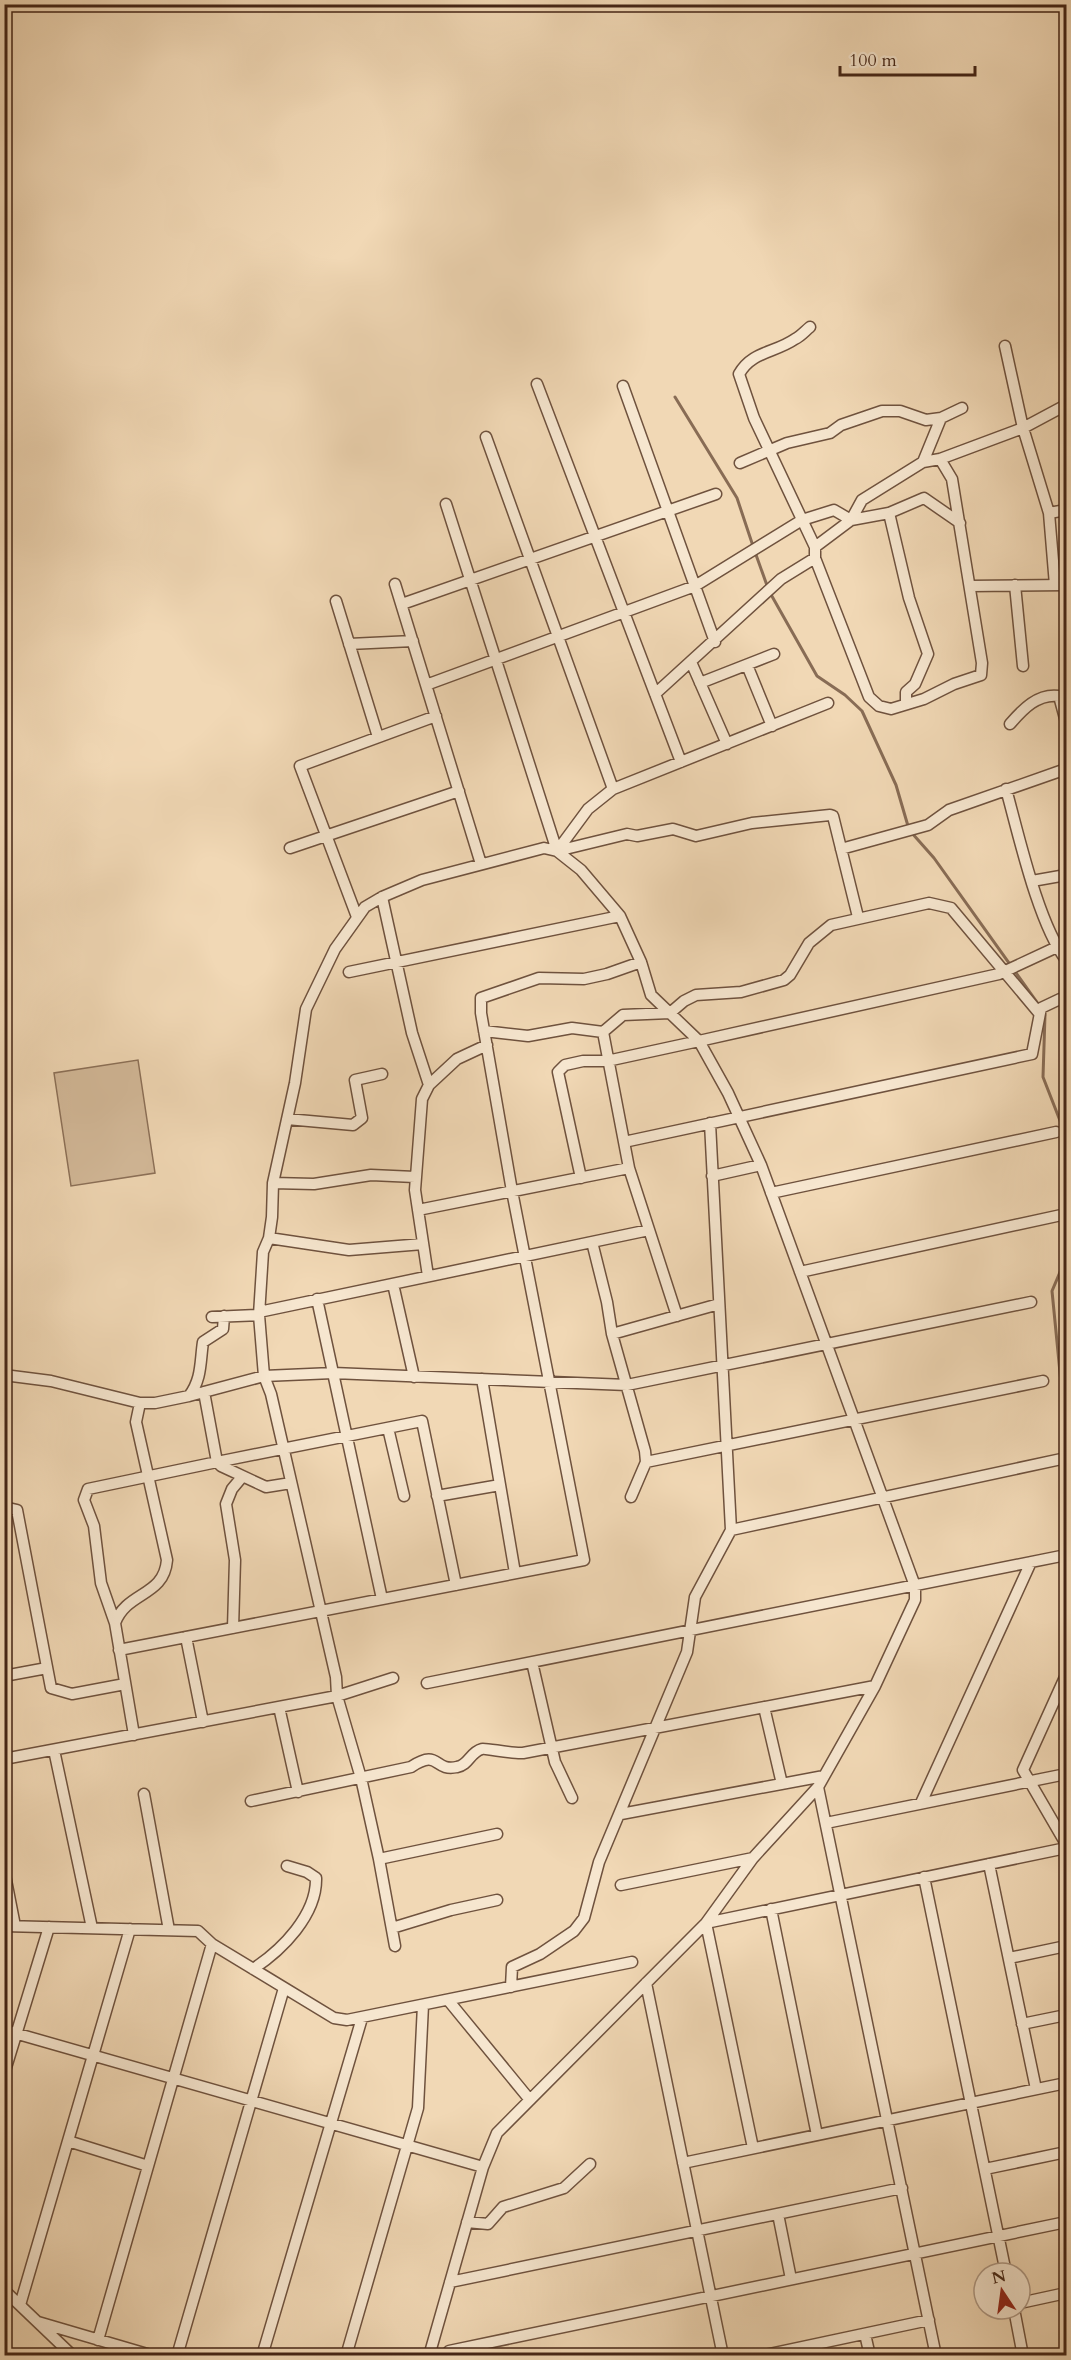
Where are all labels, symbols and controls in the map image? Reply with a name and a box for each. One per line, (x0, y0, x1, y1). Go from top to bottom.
scale bar (840, 39, 975, 77)
text: 100 m (849, 48, 897, 73)
north arrow (972, 2261, 1032, 2321)
text: N (990, 2265, 1008, 2290)

